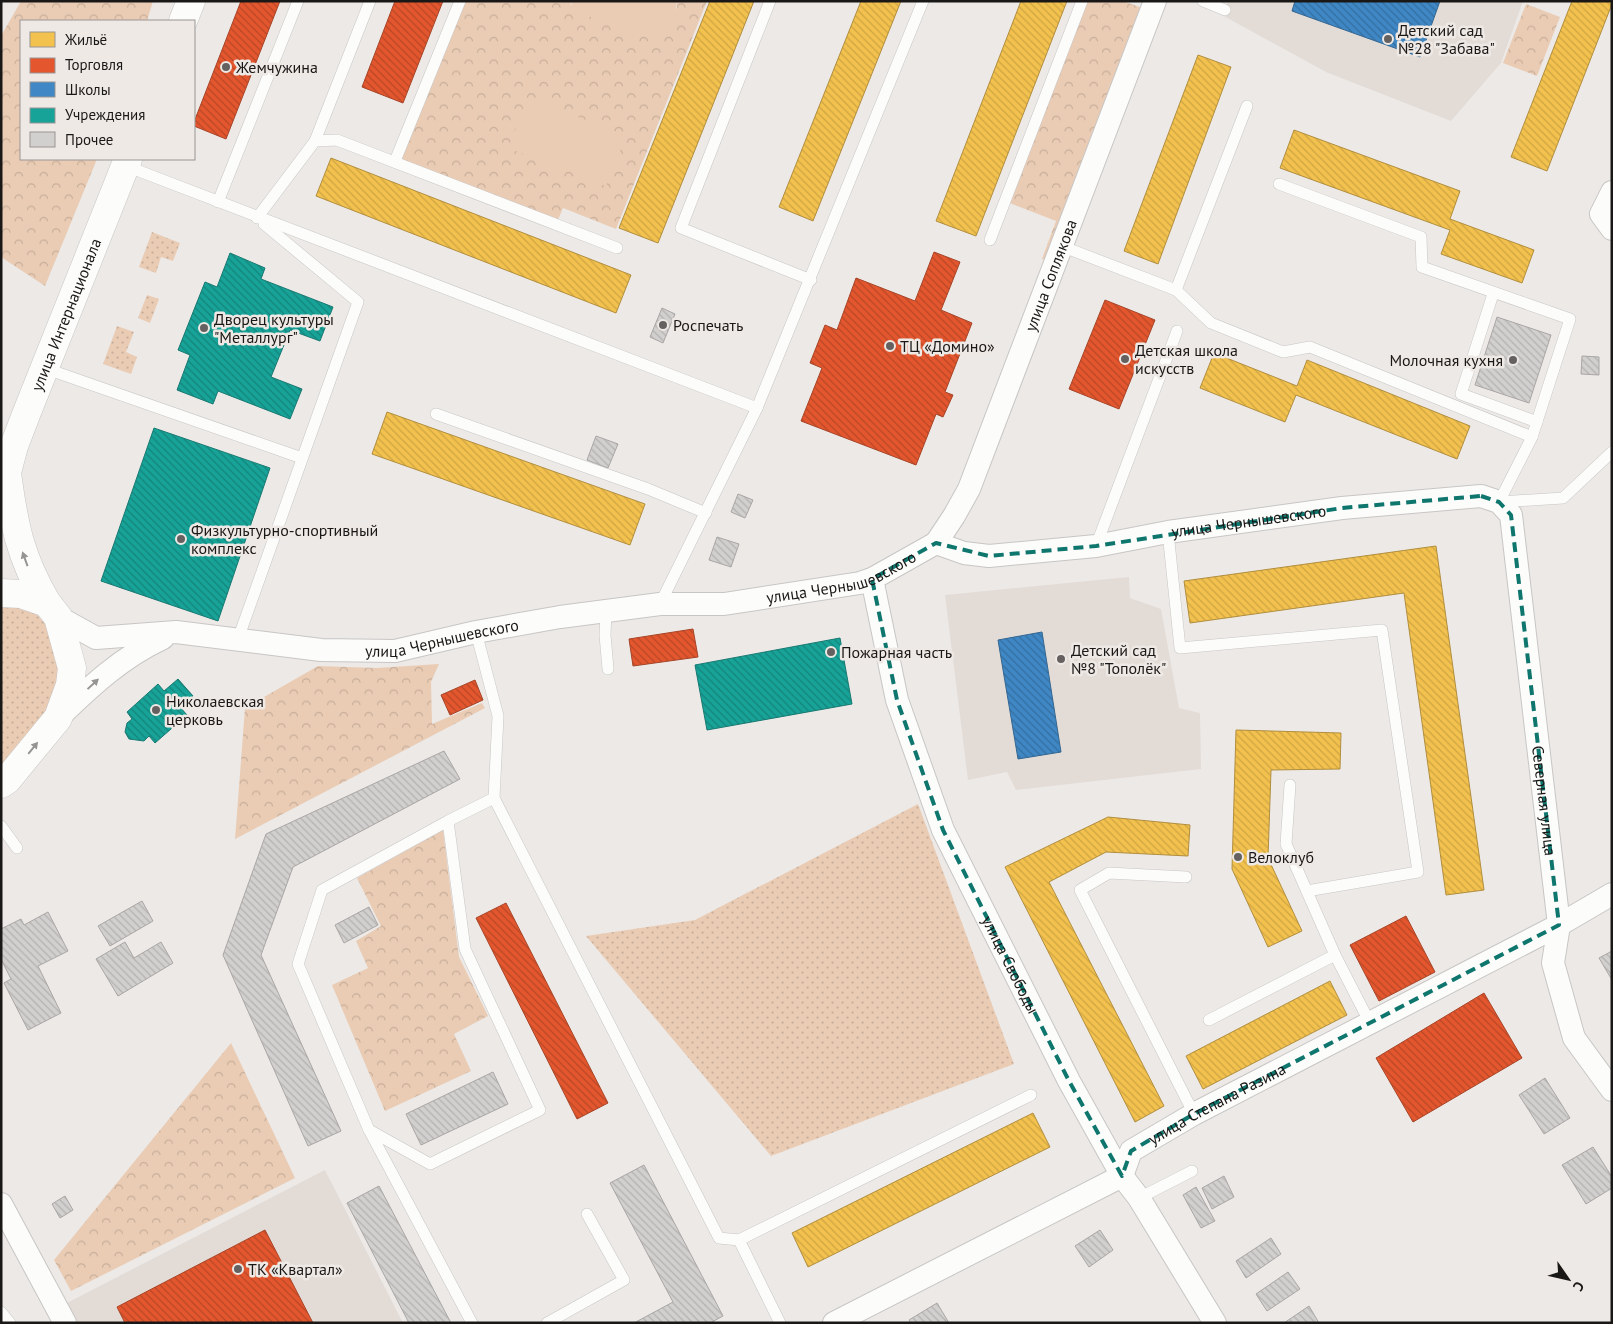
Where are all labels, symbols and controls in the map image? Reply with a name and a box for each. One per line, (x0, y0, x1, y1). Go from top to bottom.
legend (20, 20, 195, 160)
place label: Детский сад №28 "Забава" (1398, 20, 1495, 58)
text: Жильё (64, 30, 107, 49)
marker: Детский сад №28 "Забава" (1382, 33, 1394, 45)
text: Торговля (65, 55, 123, 74)
place label: Жемчужина (235, 57, 318, 77)
marker: Жемчужина (220, 61, 232, 73)
text: Школы (65, 80, 111, 99)
text: Учреждения (65, 105, 145, 124)
text: Прочее (65, 130, 113, 149)
street label: улица Соплякова (1020, 216, 1081, 334)
street label: улица Интернационала (26, 235, 105, 394)
place label: Дворец культуры "Металлург" (214, 309, 334, 347)
place label: Роспечать (673, 315, 743, 335)
marker: Роспечать (657, 319, 669, 331)
marker: Дворец культуры "Металлург" (198, 322, 210, 334)
place label: ТЦ «Домино» (900, 336, 995, 356)
marker: ТЦ «Домино» (884, 340, 896, 352)
place label: Детская школа искусств (1135, 340, 1238, 378)
place label: Молочная кухня (1389, 350, 1503, 370)
marker: Детская школа искусств (1119, 353, 1131, 365)
marker: Молочная кухня (1507, 354, 1519, 366)
street label: улица Чернышевского (1170, 500, 1327, 541)
place label: Физкультурно-спортивный комплекс (191, 520, 378, 558)
marker: Физкультурно-спортивный комплекс (175, 533, 187, 545)
street label: улица Чернышевского (765, 546, 919, 607)
one-way arrow (21, 552, 28, 567)
street label: улица Чернышевского (365, 615, 520, 661)
place label: Детский сад №8 "Тополёк" (1071, 640, 1166, 678)
place label: Пожарная часть (841, 642, 952, 662)
marker: Пожарная часть (825, 646, 837, 658)
marker: Детский сад №8 "Тополёк" (1055, 653, 1067, 665)
one-way arrow (87, 678, 99, 690)
place label: Николаевская церковь (166, 691, 264, 729)
marker: Николаевская церковь (150, 704, 162, 716)
one-way arrow (28, 741, 39, 754)
street label: Северная улица (1528, 745, 1561, 857)
place label: Велоклуб (1248, 847, 1314, 867)
marker: Велоклуб (1232, 851, 1244, 863)
street label: улица Свободы (978, 912, 1043, 1017)
street label: улица Степана Разина (1144, 1058, 1289, 1149)
north arrow (1543, 1254, 1593, 1304)
place label: ТК «Квартал» (248, 1259, 343, 1279)
marker: ТК «Квартал» (232, 1263, 244, 1275)
text: С (1569, 1278, 1588, 1295)

